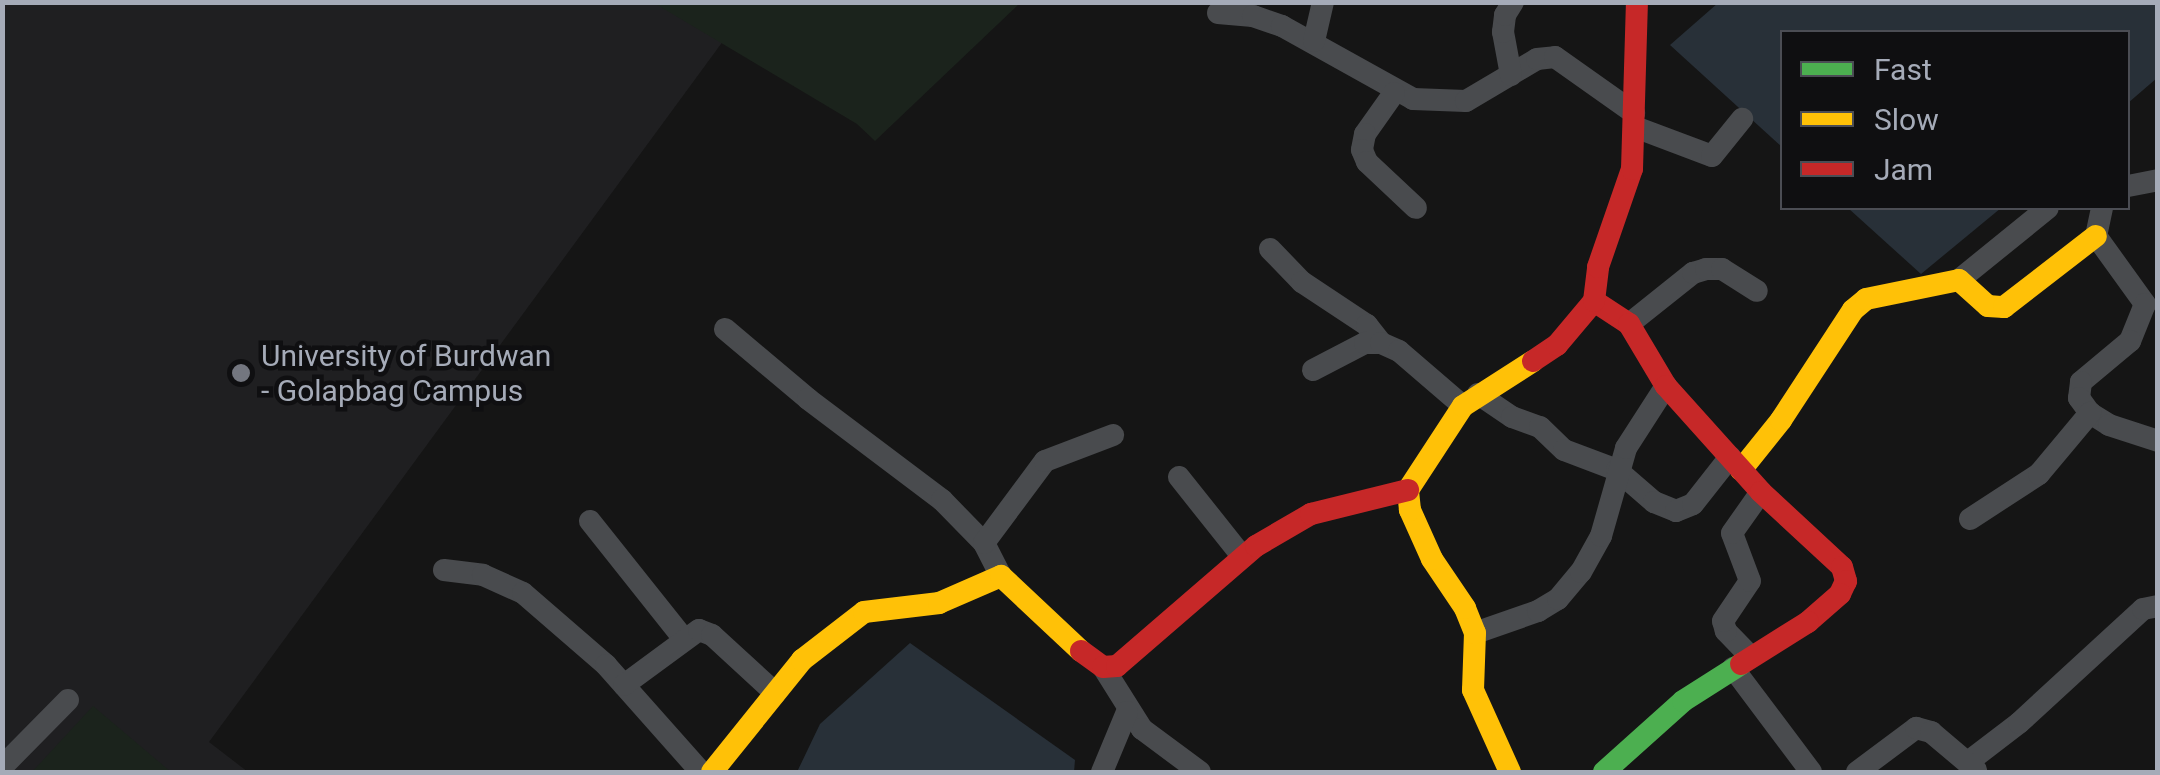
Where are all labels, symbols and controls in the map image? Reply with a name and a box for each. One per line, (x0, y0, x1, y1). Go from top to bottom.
legend (1780, 30, 2130, 210)
text: Fast (1874, 52, 1932, 87)
text: Slow (1874, 102, 1939, 137)
text: Jam (1874, 152, 1933, 187)
place label: University of Burdwan - Golapbag Campus (261, 338, 551, 408)
marker: University of Burdwan - Golapbag Campus (230, 362, 252, 384)

